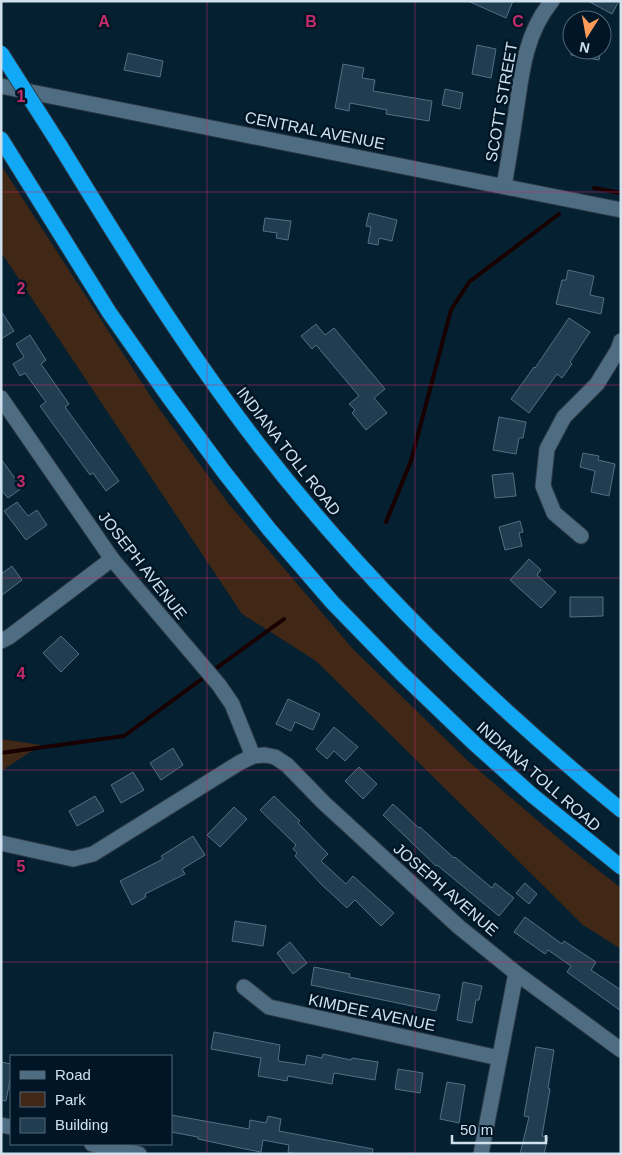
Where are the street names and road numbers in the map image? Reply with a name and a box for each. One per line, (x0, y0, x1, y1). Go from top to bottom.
street label: SCOTT STREET (483, 41, 520, 163)
street label: CENTRAL AVENUE (243, 109, 386, 152)
street label: INDIANA TOLL ROAD (233, 384, 344, 519)
street label: JOSEPH AVENUE (95, 508, 190, 623)
street label: INDIANA TOLL ROAD (473, 718, 604, 835)
street label: JOSEPH AVENUE (390, 840, 501, 939)
street label: KIMDEE AVENUE (307, 991, 437, 1034)

